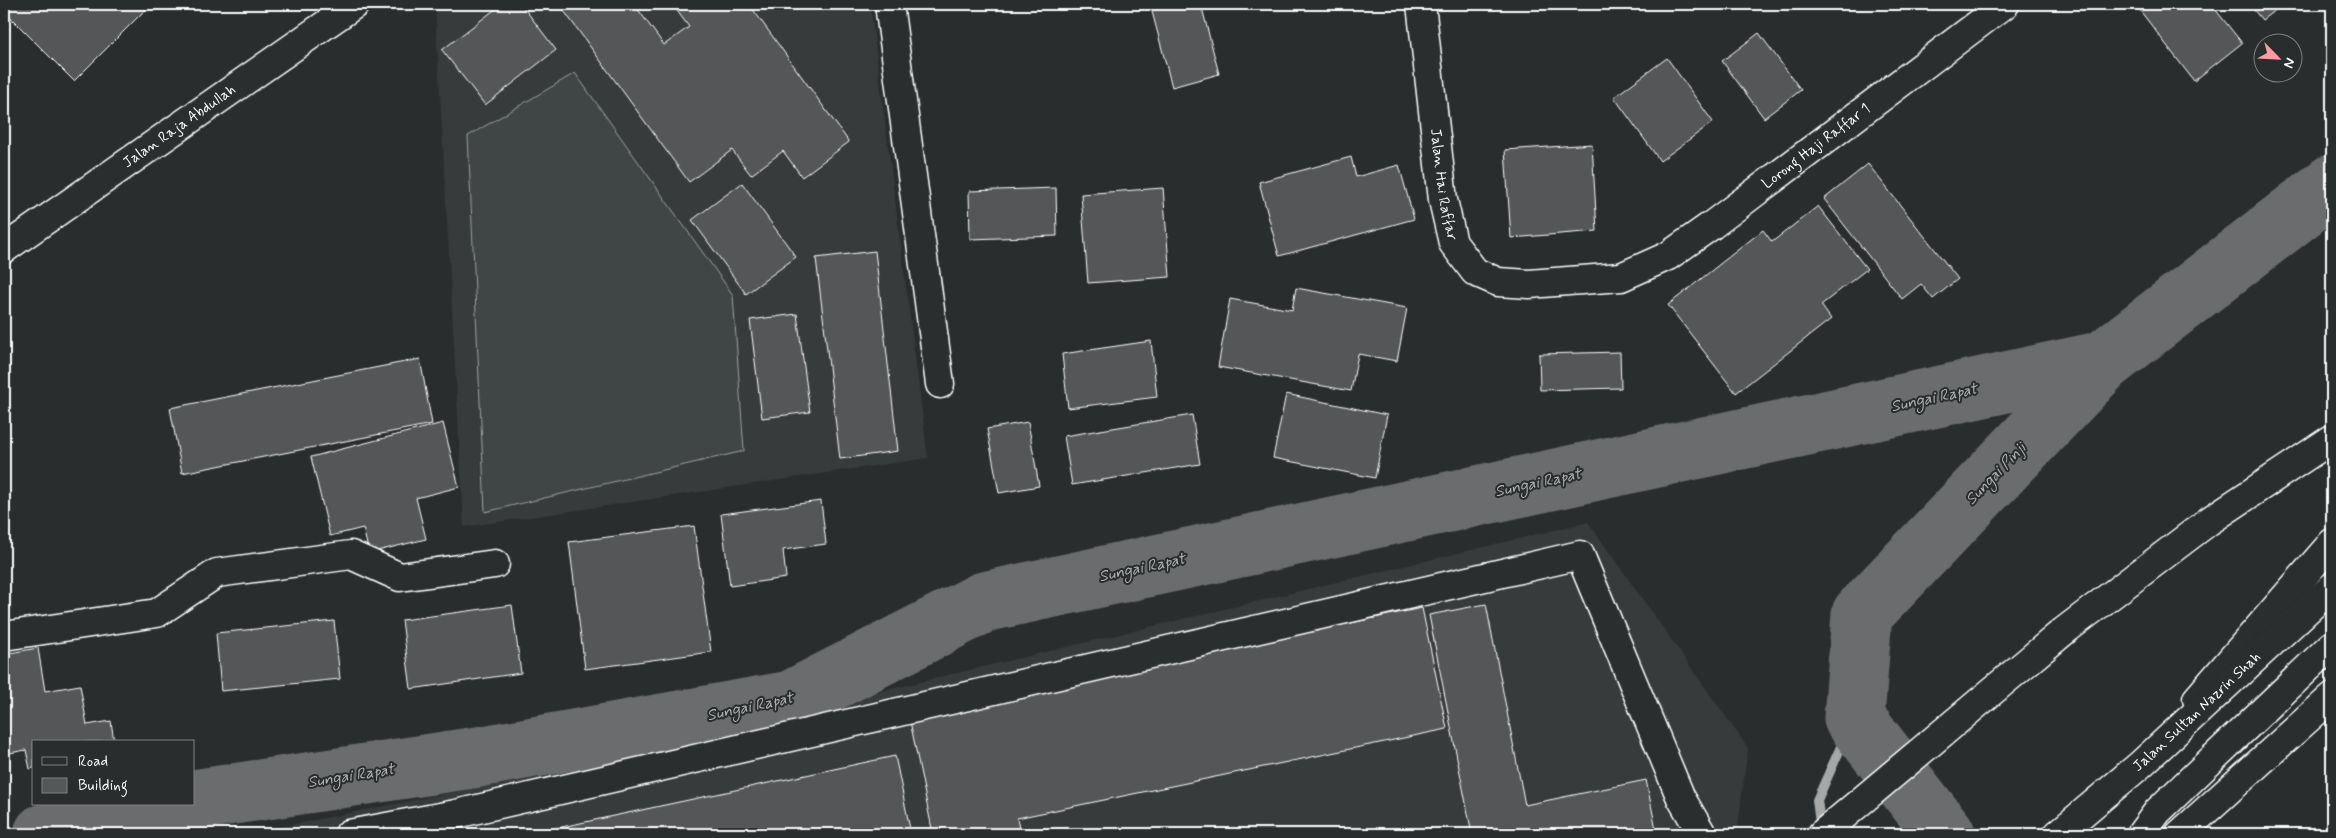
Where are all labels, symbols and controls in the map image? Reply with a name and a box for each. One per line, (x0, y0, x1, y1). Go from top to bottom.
north arrow (2254, 32, 2304, 82)
text: N (2279, 55, 2299, 71)
street label: Jalan Raja Abdullah (119, 80, 240, 173)
street label: Lorong Haji Raffar 1 (1758, 99, 1874, 194)
street label: Jalan Hai Raffar (1425, 128, 1462, 243)
water label: Sungai Rapat (1889, 378, 1982, 419)
water label: Sungai Pinji (1961, 437, 2033, 511)
water label: Sungai Rapat (1493, 463, 1586, 504)
water label: Sungai Rapat (1097, 548, 1190, 589)
street label: Jalan Sultan Nazrin Shah (2129, 648, 2266, 777)
water label: Sungai Rapat (705, 687, 798, 728)
legend (32, 740, 195, 806)
text: Road (78, 752, 108, 772)
water label: Sungai Rapat (306, 758, 399, 795)
text: Building (78, 776, 128, 797)

